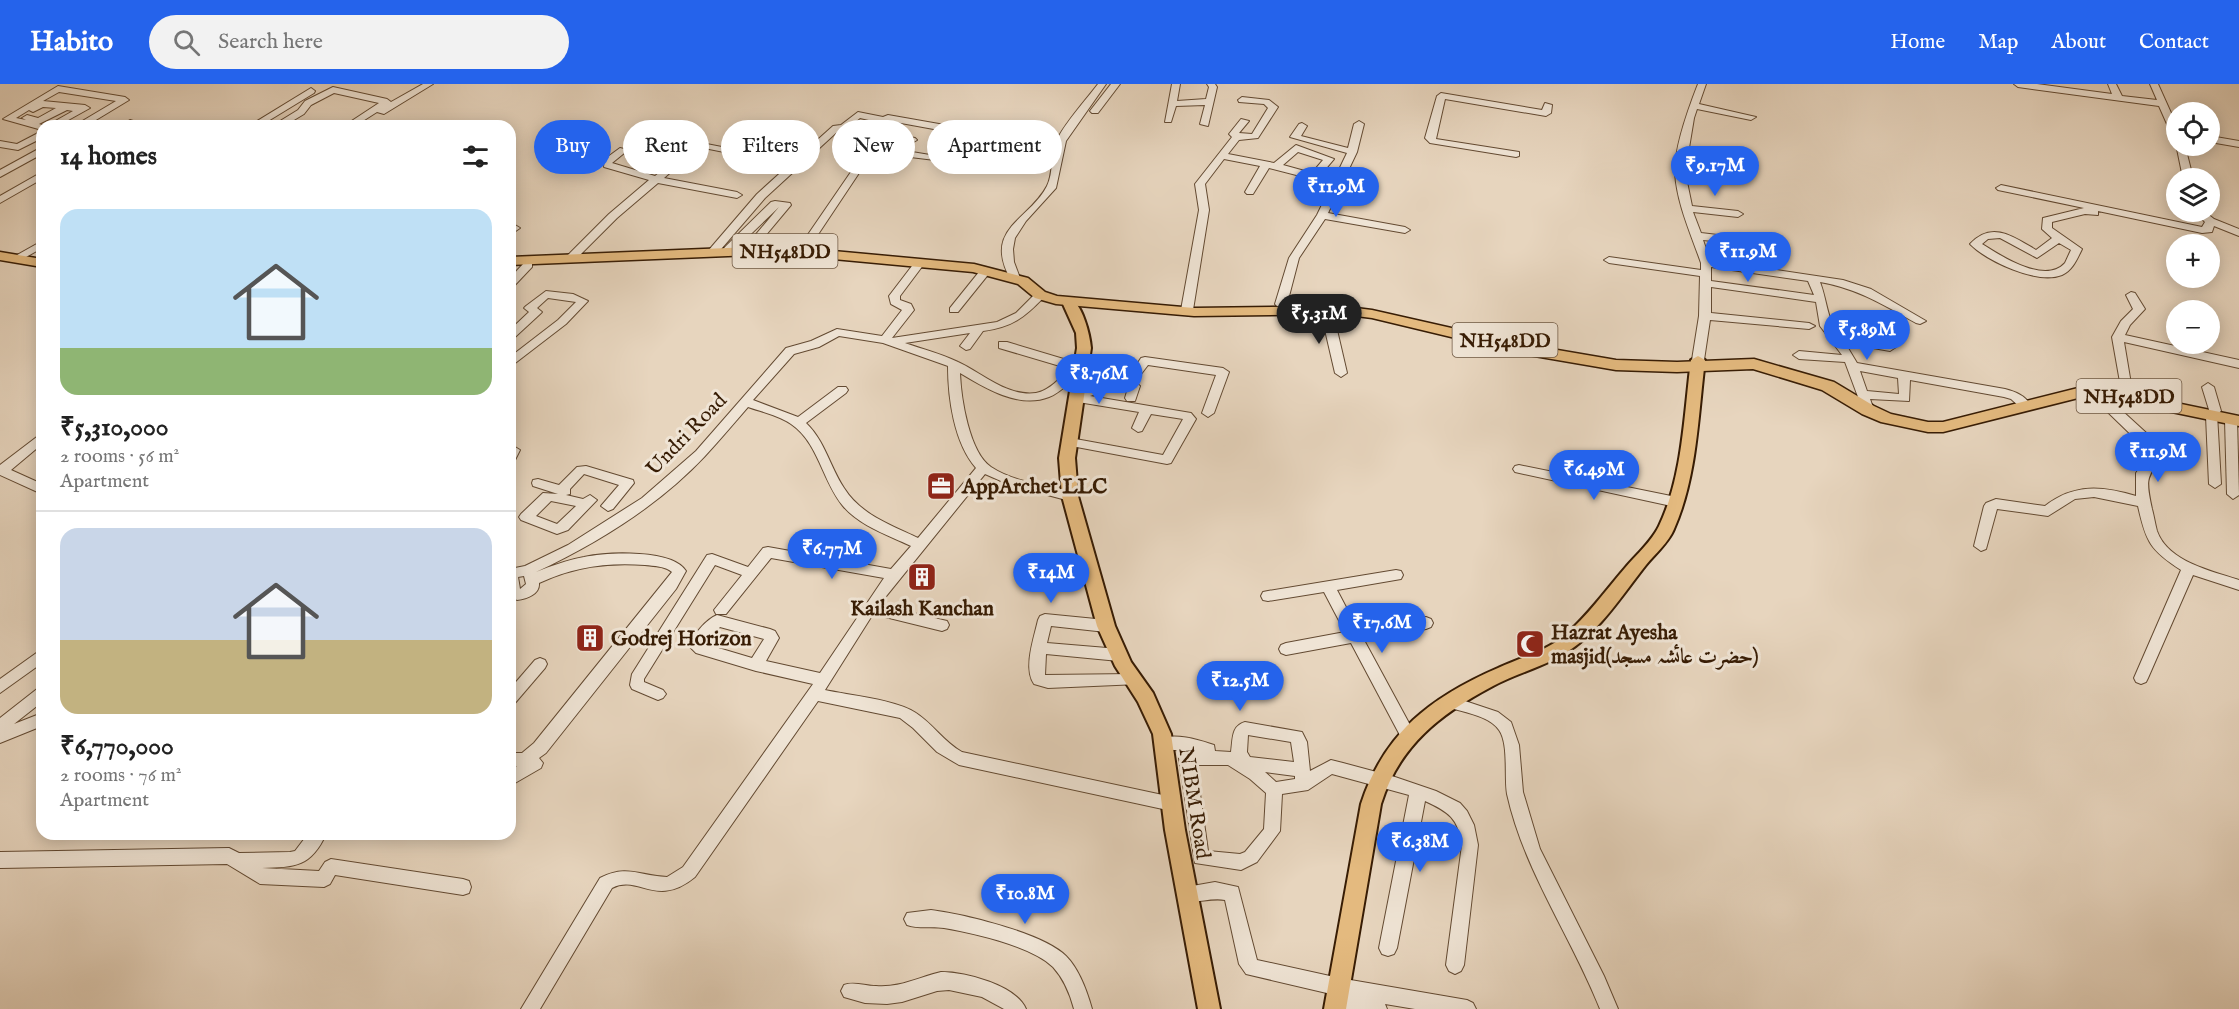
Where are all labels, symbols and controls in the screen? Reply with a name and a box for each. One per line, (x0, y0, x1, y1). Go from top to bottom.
search box (149, 15, 569, 69)
text: Habito (30, 25, 113, 60)
icon: search (170, 26, 203, 59)
text: Search here (218, 28, 323, 56)
text: Home (1890, 29, 1945, 56)
text: Map (1978, 29, 2018, 56)
text: About (2051, 29, 2106, 56)
text: Contact (2139, 29, 2209, 56)
map controls (2166, 102, 2220, 354)
button: locate (2166, 102, 2220, 156)
chip: Buy (534, 120, 611, 174)
chip: Rent (623, 120, 709, 174)
chip: Filters (721, 120, 820, 174)
chip: New (832, 120, 915, 174)
chip: Apartment (927, 120, 1062, 174)
text: 14 homes (60, 140, 157, 173)
icon: filters (459, 140, 492, 173)
pin: ₹9.17M (1666, 146, 1764, 197)
text: ₹9.17M (1685, 153, 1745, 178)
pin: ₹11.9M (1287, 167, 1385, 218)
button: layers (2166, 168, 2220, 222)
text: ₹11.9M (1307, 174, 1365, 199)
pin: ₹11.9M (1699, 232, 1797, 283)
road number: NH548DD (732, 234, 838, 268)
button: + (2166, 234, 2220, 288)
text: ₹11.9M (1719, 239, 1777, 264)
icon: home (222, 248, 330, 356)
pin: ₹5.31M (1270, 294, 1368, 345)
button: − (2166, 300, 2220, 354)
text: ₹5.31M (1291, 301, 1347, 326)
pin: ₹5.89M (1818, 310, 1916, 361)
text: ₹5.89M (1838, 317, 1896, 342)
road number: NH548DD (1452, 323, 1558, 357)
pin: ₹8.76M (1050, 354, 1148, 405)
text: ₹8.76M (1069, 361, 1129, 386)
road number: NH548DD (2076, 379, 2182, 413)
street label: Undri Road (641, 387, 734, 482)
text: ₹5,310,000 (60, 411, 169, 444)
pin: ₹11.9M (2109, 432, 2207, 483)
text: ₹11.9M (2129, 439, 2187, 464)
text: 2 rooms · 56 m² (60, 444, 179, 469)
pin: ₹6.49M (1545, 450, 1643, 501)
text: ₹6.49M (1563, 457, 1625, 482)
text: Apartment (60, 469, 149, 494)
office icon: AppArchet LLC (925, 470, 957, 502)
place label: AppArchet LLC (961, 474, 1107, 501)
pin: ₹6.77M (783, 529, 881, 580)
text: ₹6.77M (802, 536, 862, 561)
pin: ₹14M (1015, 553, 1087, 604)
text: ₹14M (1027, 560, 1075, 585)
building icon: Kailash Kanchan (906, 561, 938, 593)
icon: home (222, 567, 330, 675)
place label: Kailash Kanchan (850, 596, 994, 623)
pin: ₹17.6M (1333, 603, 1431, 654)
text: ₹17.6M (1352, 610, 1412, 635)
place label: Hazrat Ayesha masjid(حضرت عائشہ مسجد) (1551, 620, 1759, 671)
building icon: Godrej Horizon (574, 622, 606, 654)
place label: Godrej Horizon (611, 626, 752, 653)
mosque icon: Hazrat Ayesha masjid(حضرت عائشہ مسجد) (1514, 628, 1546, 660)
pin: ₹12.5M (1191, 661, 1289, 712)
text: ₹12.5M (1211, 668, 1269, 693)
text: ₹6,770,000 (60, 730, 174, 763)
street label: NIBM Road (1171, 745, 1216, 862)
text: 2 rooms · 76 m² (60, 763, 181, 788)
text: Apartment (60, 788, 149, 813)
pin: ₹6.38M (1371, 822, 1469, 873)
text: ₹6.38M (1391, 829, 1449, 854)
pin: ₹10.8M (976, 874, 1074, 925)
text: ₹10.8M (995, 881, 1055, 906)

